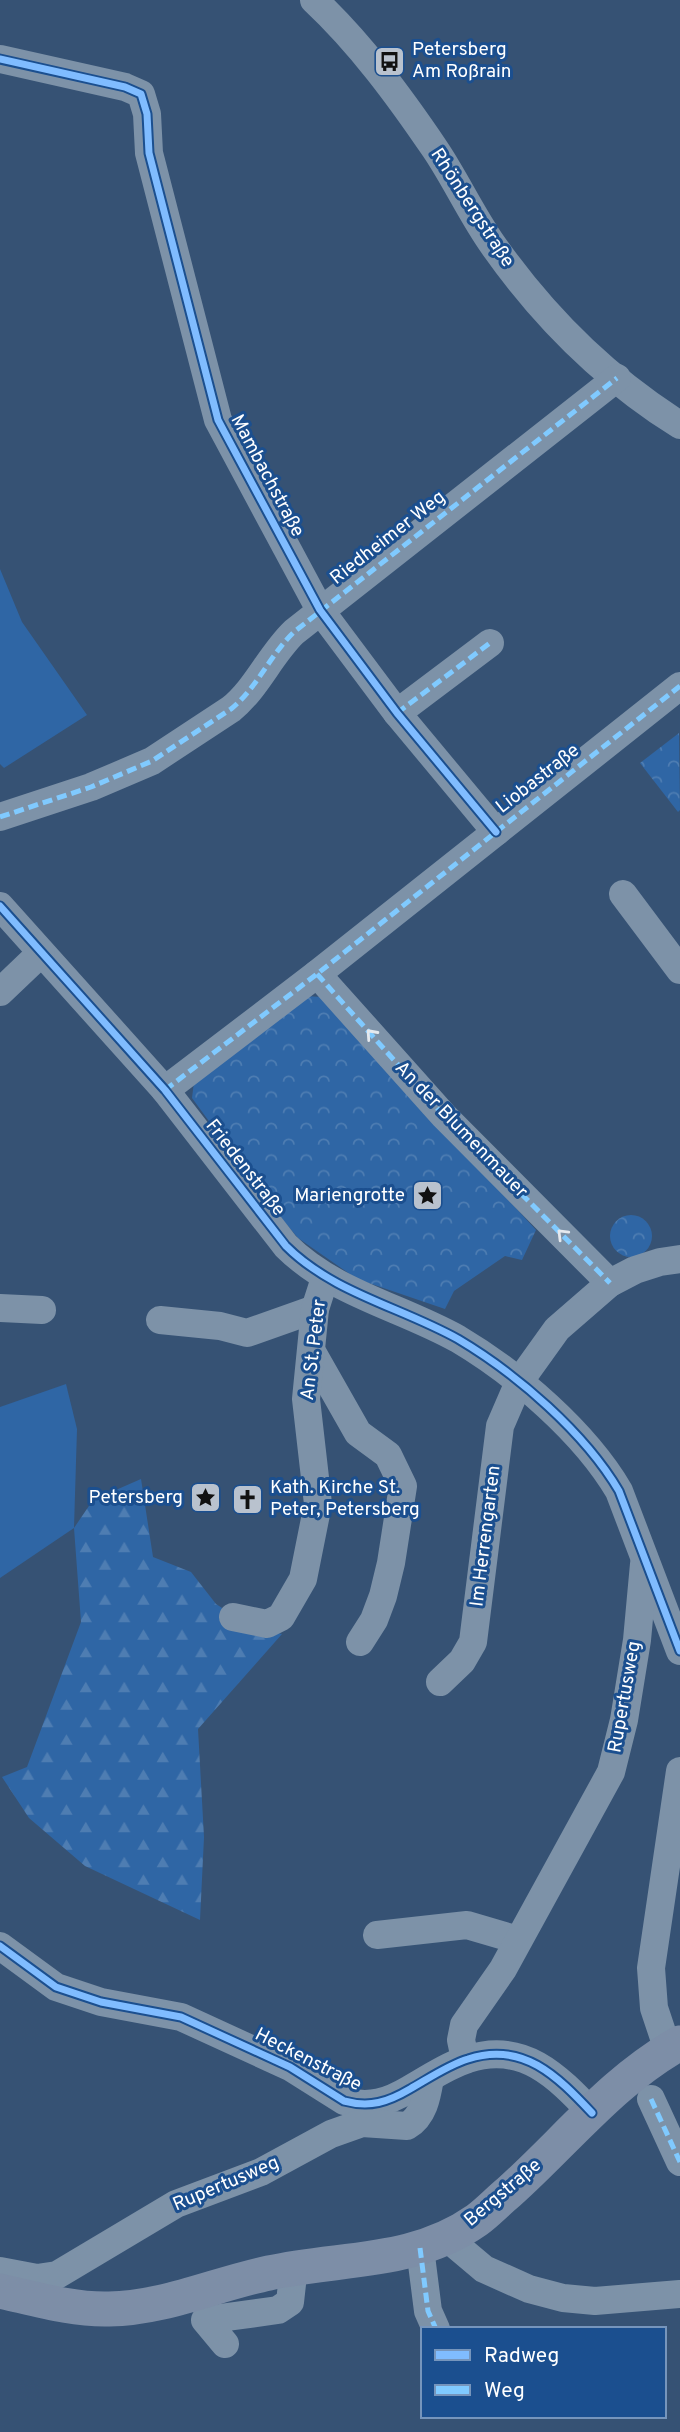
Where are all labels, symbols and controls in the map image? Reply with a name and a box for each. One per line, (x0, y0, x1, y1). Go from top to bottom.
place label: Petersberg Am Roßrain (412, 38, 511, 84)
bus stop icon: Petersberg Am Roßrain (372, 44, 406, 78)
street label: Rhönbergstraße (425, 144, 519, 272)
street label: Mambachstraße (225, 411, 309, 541)
street label: Riedheimer Weg (326, 485, 450, 591)
street label: Liobastraße (491, 739, 585, 819)
one-way arrow (366, 1029, 379, 1042)
street label: An der Blumenmauer (389, 1056, 533, 1204)
street label: Friedenstraße (200, 1115, 290, 1221)
place icon: Mariengrotte (411, 1179, 445, 1213)
place label: Mariengrotte (294, 1184, 405, 1208)
one-way arrow (557, 1229, 570, 1242)
street label: An St. Peter (296, 1297, 332, 1402)
street label: Im Herrengarten (465, 1464, 507, 1608)
place label: Kath. Kirche St. Peter, Petersberg (270, 1476, 420, 1522)
place icon: Petersberg (189, 1481, 223, 1515)
church icon: Kath. Kirche St. Peter, Petersberg (230, 1482, 264, 1516)
place label: Petersberg (88, 1486, 183, 1510)
street label: Rupertusweg (603, 1639, 647, 1755)
street label: Heckenstraße (250, 2023, 366, 2097)
street label: Rupertusweg (169, 2151, 283, 2217)
street label: Bergstraße (459, 2154, 547, 2232)
legend (421, 2327, 666, 2418)
text: Radweg (484, 2343, 559, 2370)
text: Weg (484, 2378, 525, 2405)

